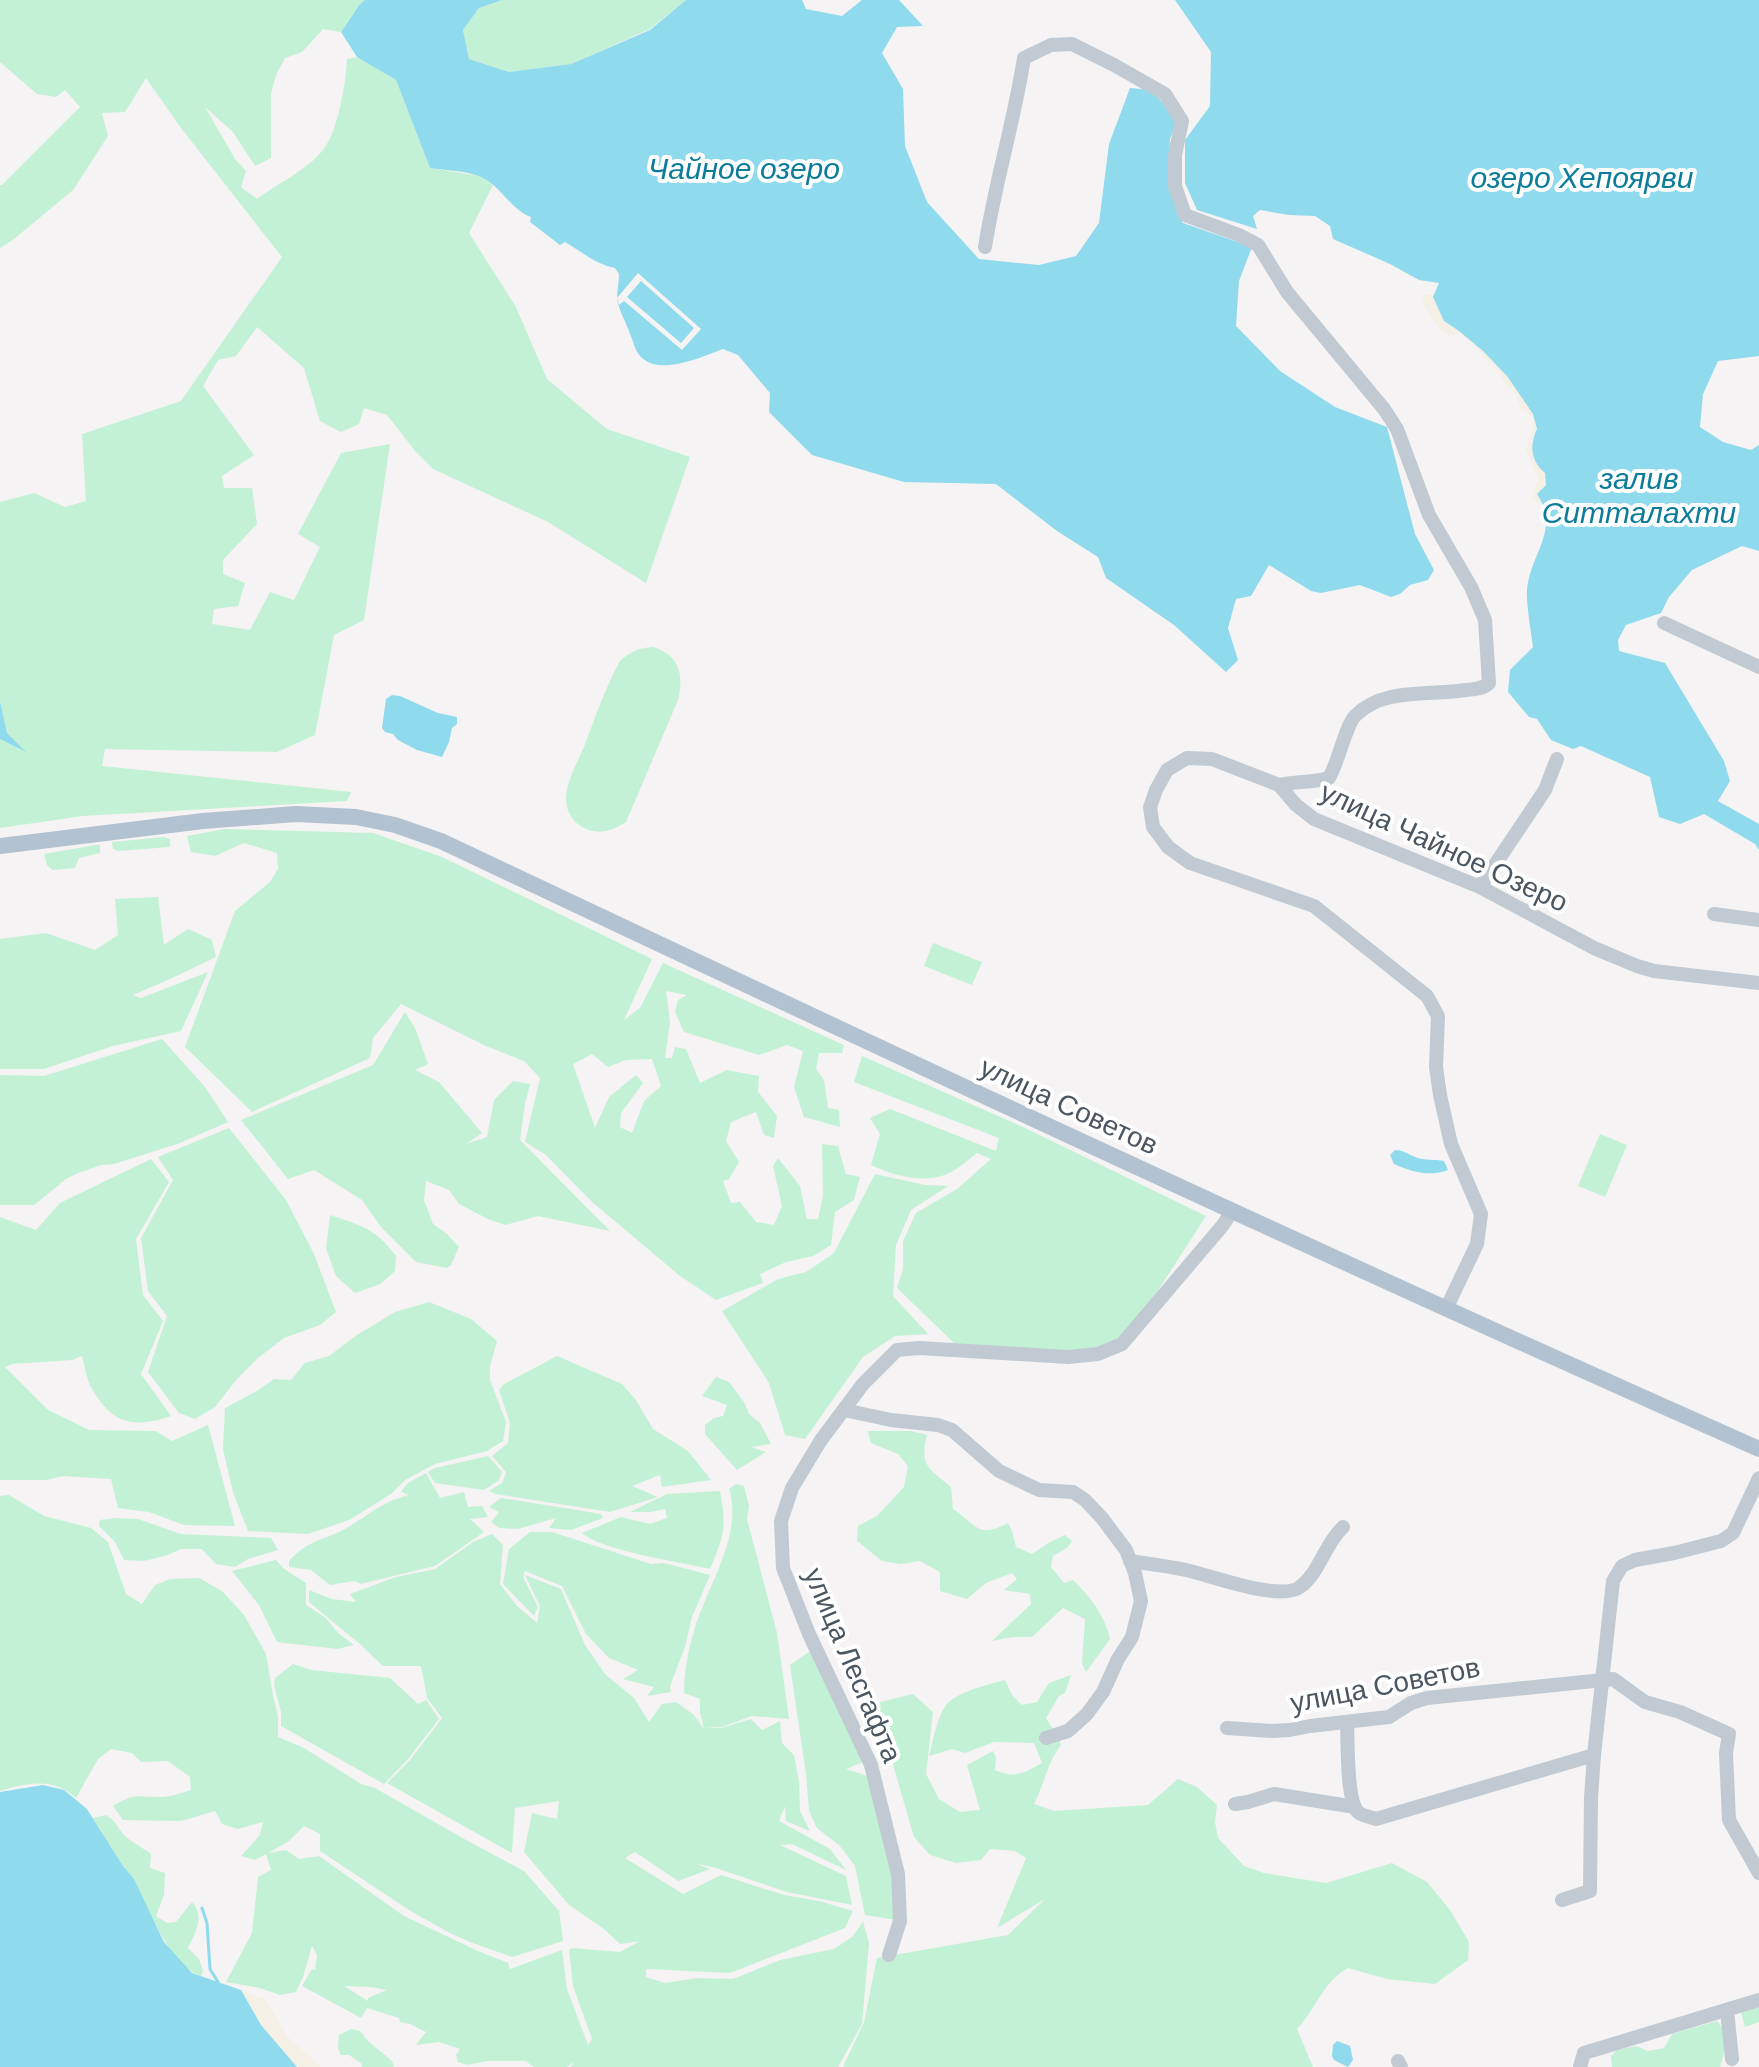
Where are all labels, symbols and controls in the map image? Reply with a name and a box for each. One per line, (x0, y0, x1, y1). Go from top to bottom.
water label: Чайное озеро (648, 149, 840, 188)
water label: озеро Хепоярви (1471, 158, 1694, 197)
water label: залив Ситталахти (1542, 459, 1737, 532)
street label: улица Чайное Озеро (1314, 773, 1574, 921)
street label: улица Советов (974, 1049, 1164, 1163)
street label: улица Лесгафта (795, 1562, 911, 1768)
street label: улица Советов (1287, 1648, 1483, 1722)

